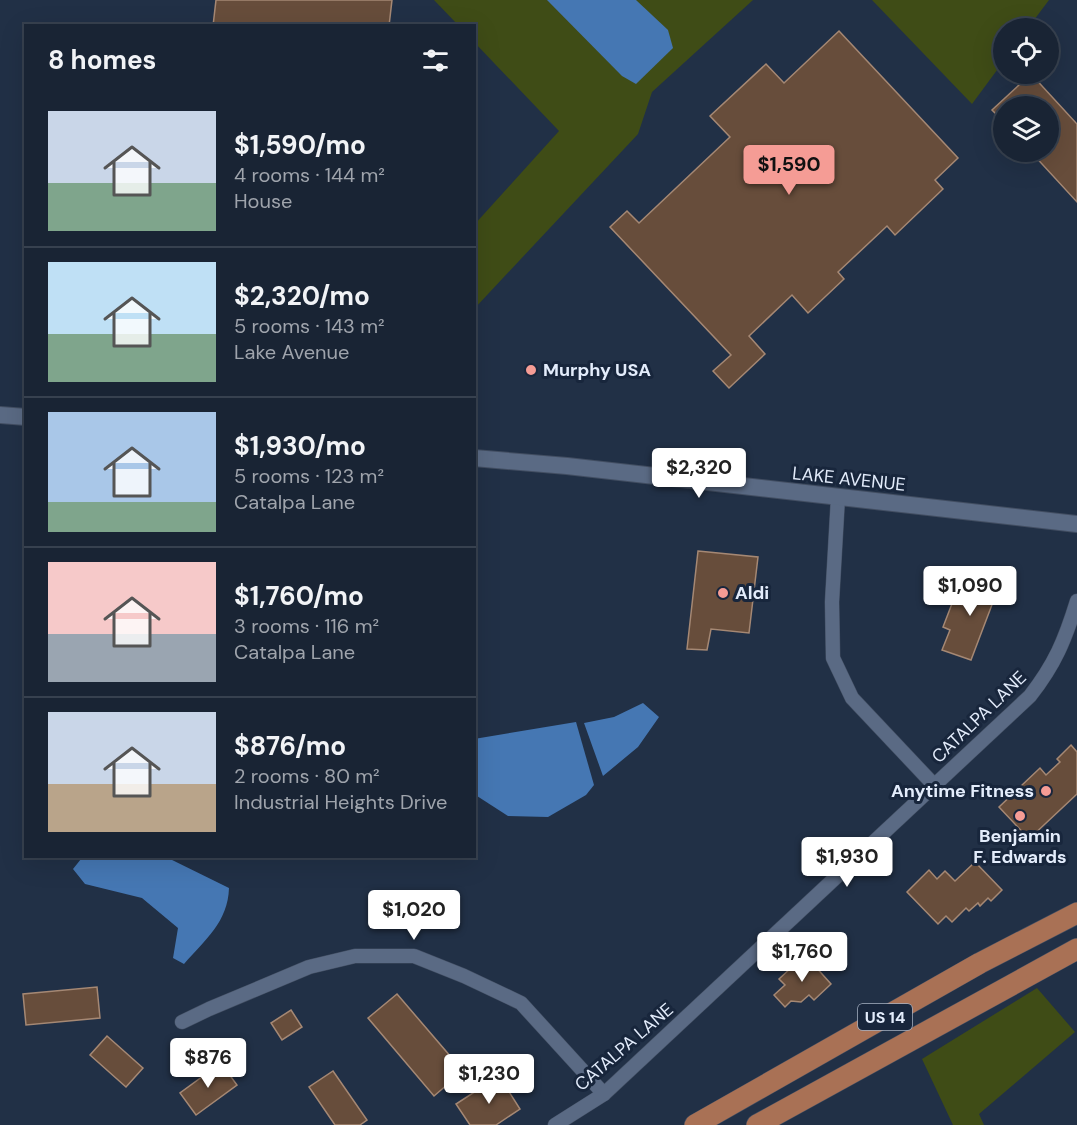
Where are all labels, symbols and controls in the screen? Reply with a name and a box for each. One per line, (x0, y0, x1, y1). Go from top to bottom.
map controls (993, 18, 1059, 162)
button: locate (993, 18, 1059, 84)
text: 8 homes (48, 43, 156, 77)
icon: filters (419, 44, 452, 77)
button: layers (993, 96, 1059, 162)
text: $1,590/mo (234, 128, 366, 162)
icon: home (96, 135, 168, 207)
pin: $1,590 (740, 145, 838, 196)
text: $1,590 (757, 151, 821, 177)
text: 4 rooms · 144 m² (234, 162, 385, 188)
text: House (234, 188, 292, 214)
text: $2,320/mo (234, 279, 370, 313)
icon: home (96, 286, 168, 358)
text: 5 rooms · 143 m² (234, 313, 385, 339)
text: Lake Avenue (234, 339, 349, 365)
place label: Murphy USA (543, 358, 651, 382)
marker: Murphy USA (524, 363, 538, 377)
text: $1,930/mo (234, 429, 366, 463)
icon: home (96, 436, 168, 508)
pin: $2,320 (650, 448, 748, 499)
text: $2,320 (666, 454, 732, 480)
street label: LAKE AVENUE (791, 461, 907, 497)
text: 5 rooms · 123 m² (234, 463, 384, 489)
text: Catalpa Lane (234, 489, 355, 515)
pin: $1,090 (921, 566, 1019, 617)
text: $1,090 (937, 572, 1003, 598)
text: $1,760/mo (234, 579, 364, 613)
place label: Aldi (735, 581, 769, 605)
icon: home (96, 586, 168, 658)
marker: Aldi (716, 586, 730, 600)
text: 3 rooms · 116 m² (234, 613, 379, 639)
text: Catalpa Lane (234, 639, 355, 665)
street label: CATALPA LANE (926, 666, 1032, 768)
text: $876/mo (234, 729, 346, 763)
icon: home (96, 736, 168, 808)
text: 2 rooms · 80 m² (234, 763, 380, 789)
place label: Anytime Fitness (891, 779, 1034, 803)
marker: Anytime Fitness (1039, 784, 1053, 798)
text: Industrial Heights Drive (234, 789, 447, 815)
marker: Benjamin F. Edwards (1013, 809, 1027, 823)
place label: Benjamin F. Edwards (973, 824, 1067, 869)
pin: $1,930 (798, 837, 896, 888)
text: $1,930 (816, 843, 878, 869)
pin: $1,020 (365, 890, 463, 941)
text: $1,020 (382, 896, 446, 922)
pin: $1,760 (753, 932, 851, 983)
text: $1,760 (771, 938, 833, 964)
street label: CATALPA LANE (570, 998, 678, 1096)
road number: US 14 (858, 1004, 912, 1030)
pin: $876 (172, 1038, 244, 1089)
text: $876 (184, 1044, 232, 1070)
pin: $1,230 (440, 1054, 538, 1105)
text: $1,230 (458, 1060, 520, 1086)

